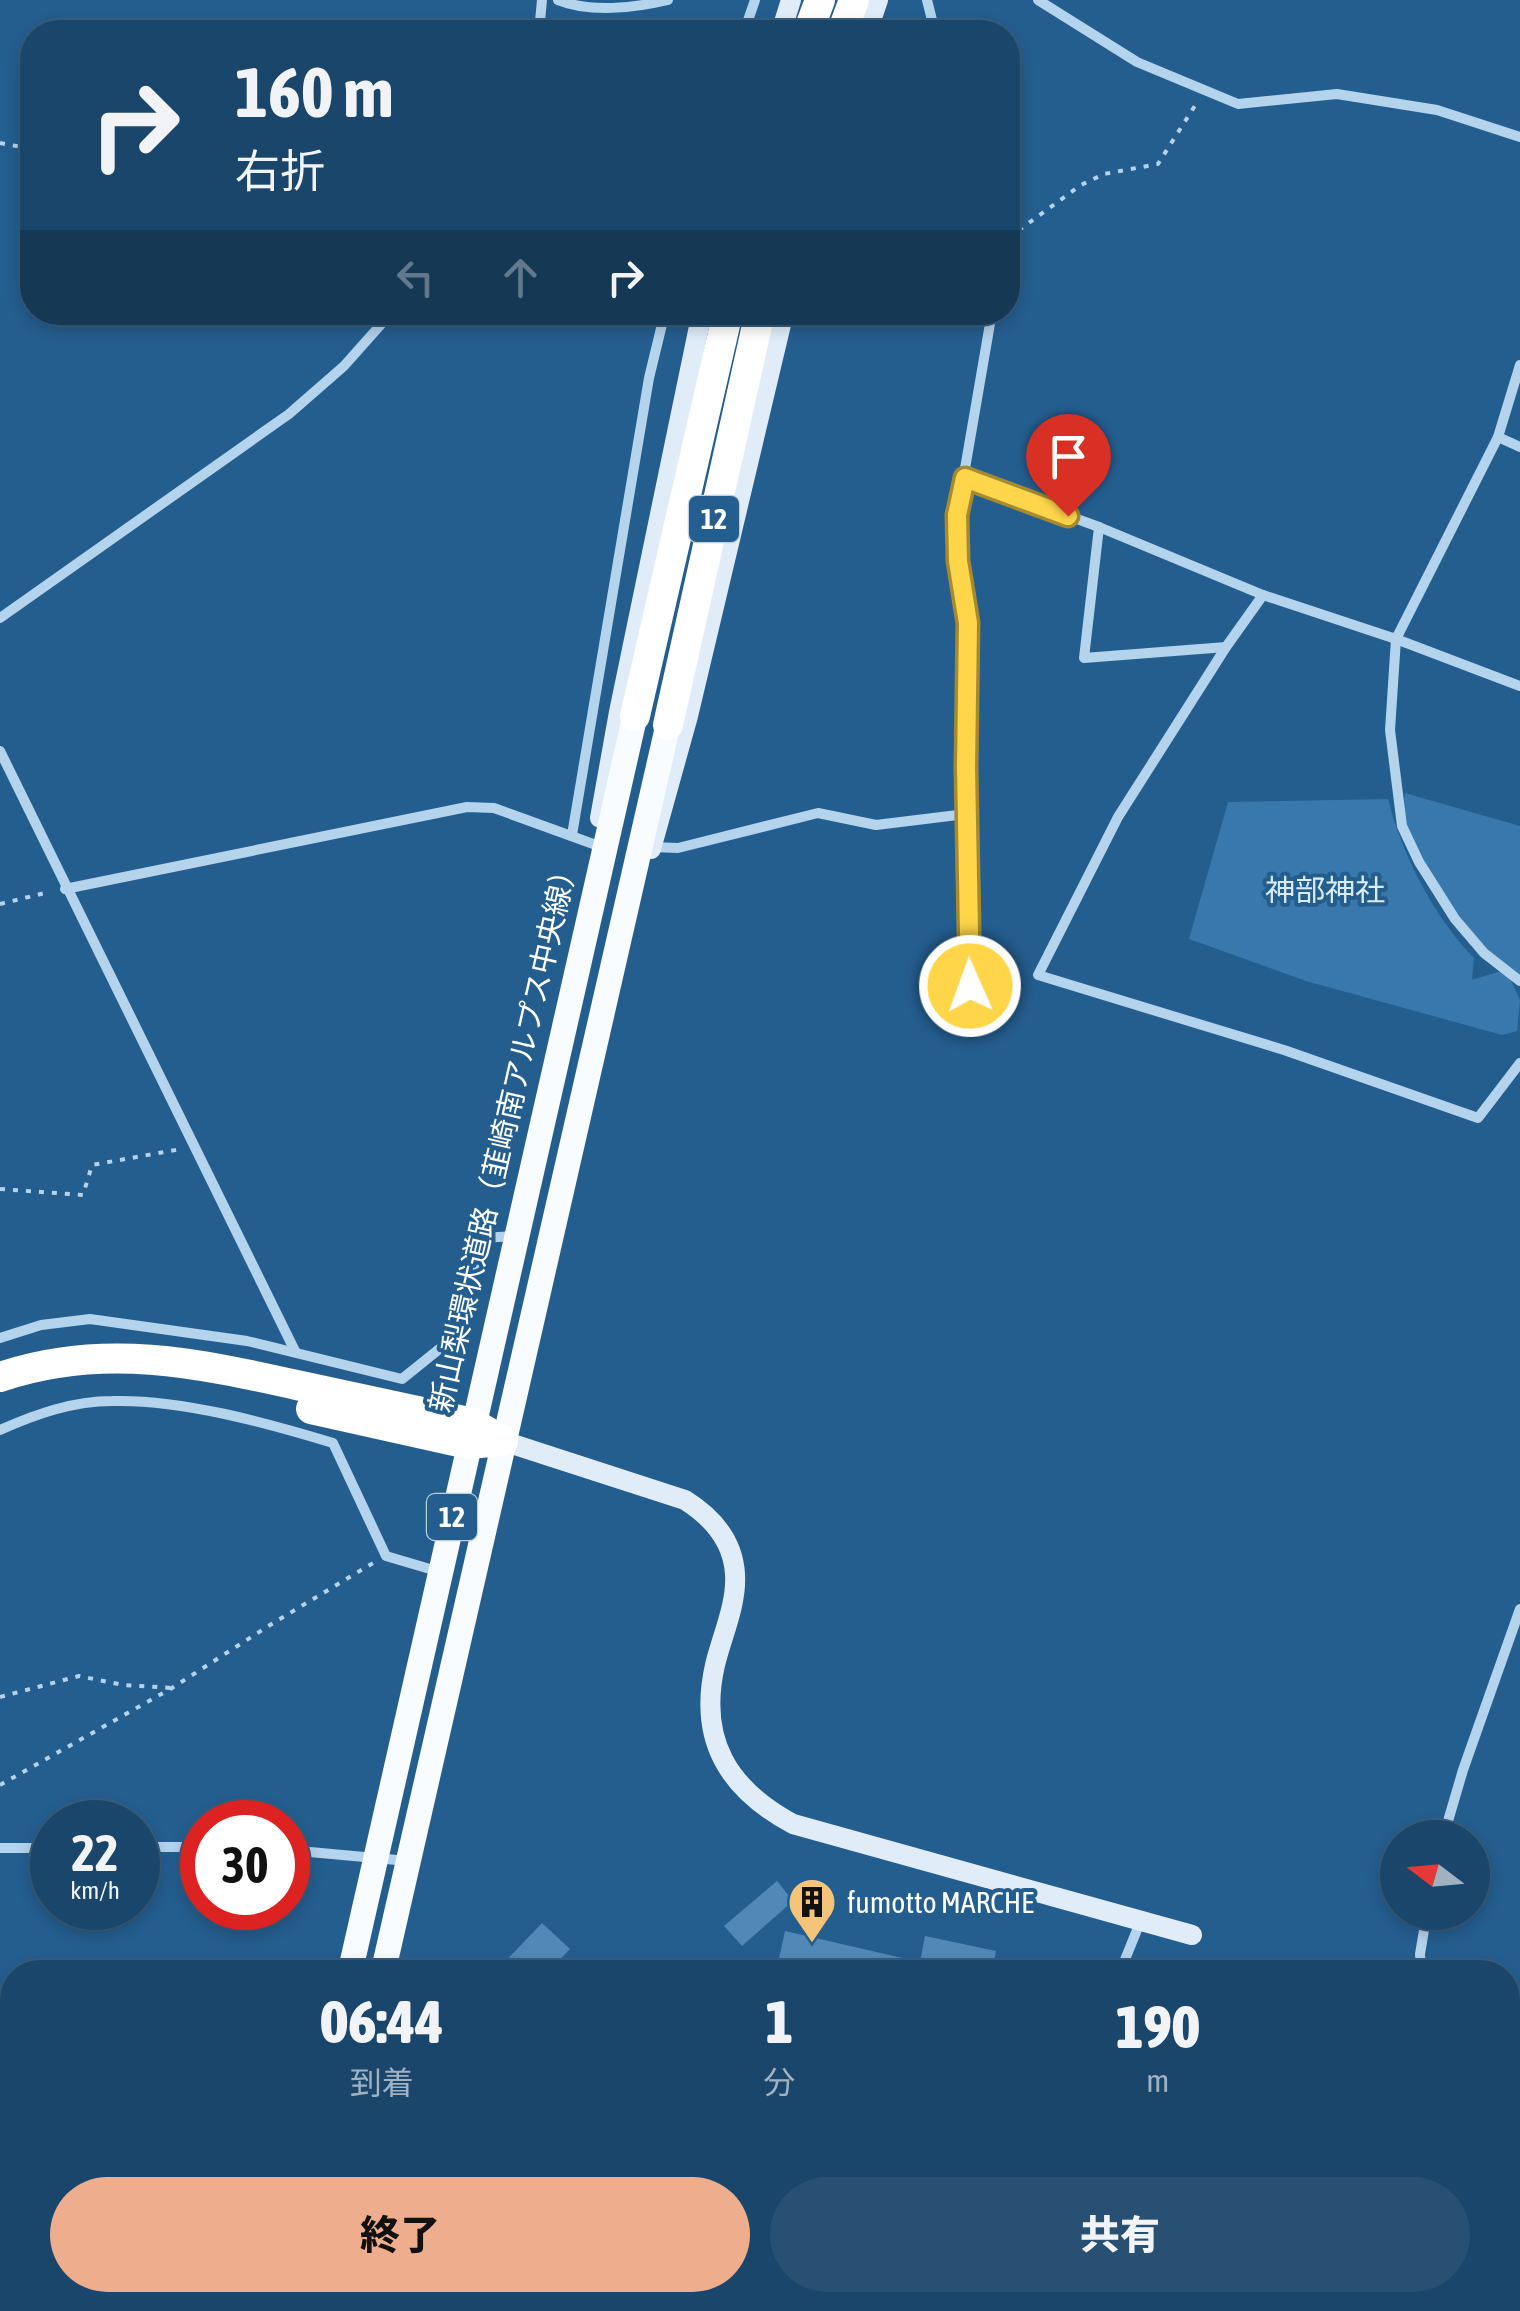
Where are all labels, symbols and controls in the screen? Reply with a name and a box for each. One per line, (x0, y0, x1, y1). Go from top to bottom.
text: 160 m (235, 52, 394, 132)
icon: right (70, 60, 200, 190)
text: 右折 (235, 145, 325, 197)
icon: left (388, 250, 443, 305)
icon: ahead (493, 250, 548, 305)
icon: right (598, 250, 653, 305)
pin (1026, 414, 1111, 517)
icon: arrive (1041, 429, 1096, 484)
road number: 12 (689, 496, 739, 542)
street label: 新山梨環状道路（韮崎南アルプス中央線） (422, 853, 584, 1415)
park label: 神部神社 (1265, 873, 1385, 907)
position arrow (918, 934, 1022, 1038)
road number: 12 (427, 1494, 477, 1540)
speed limit sign: 30 (180, 1800, 310, 1930)
north arrow (1380, 1820, 1490, 1930)
map controls (1380, 1820, 1490, 1930)
text: 22 (71, 1824, 118, 1882)
text: km/h (70, 1876, 120, 1904)
building icon: fumotto MARCHE (786, 1876, 838, 1944)
place label: fumotto MARCHE (847, 1885, 1034, 1919)
text: 06:44 (320, 1987, 443, 2056)
text: 1 (765, 1987, 794, 2056)
text: 190 (1115, 1992, 1200, 2061)
text: m (1146, 2062, 1169, 2099)
text: 到着 (350, 2064, 414, 2101)
text: 分 (763, 2064, 795, 2101)
button: 終了 (50, 2177, 750, 2292)
button: 共有 (770, 2177, 1470, 2292)

